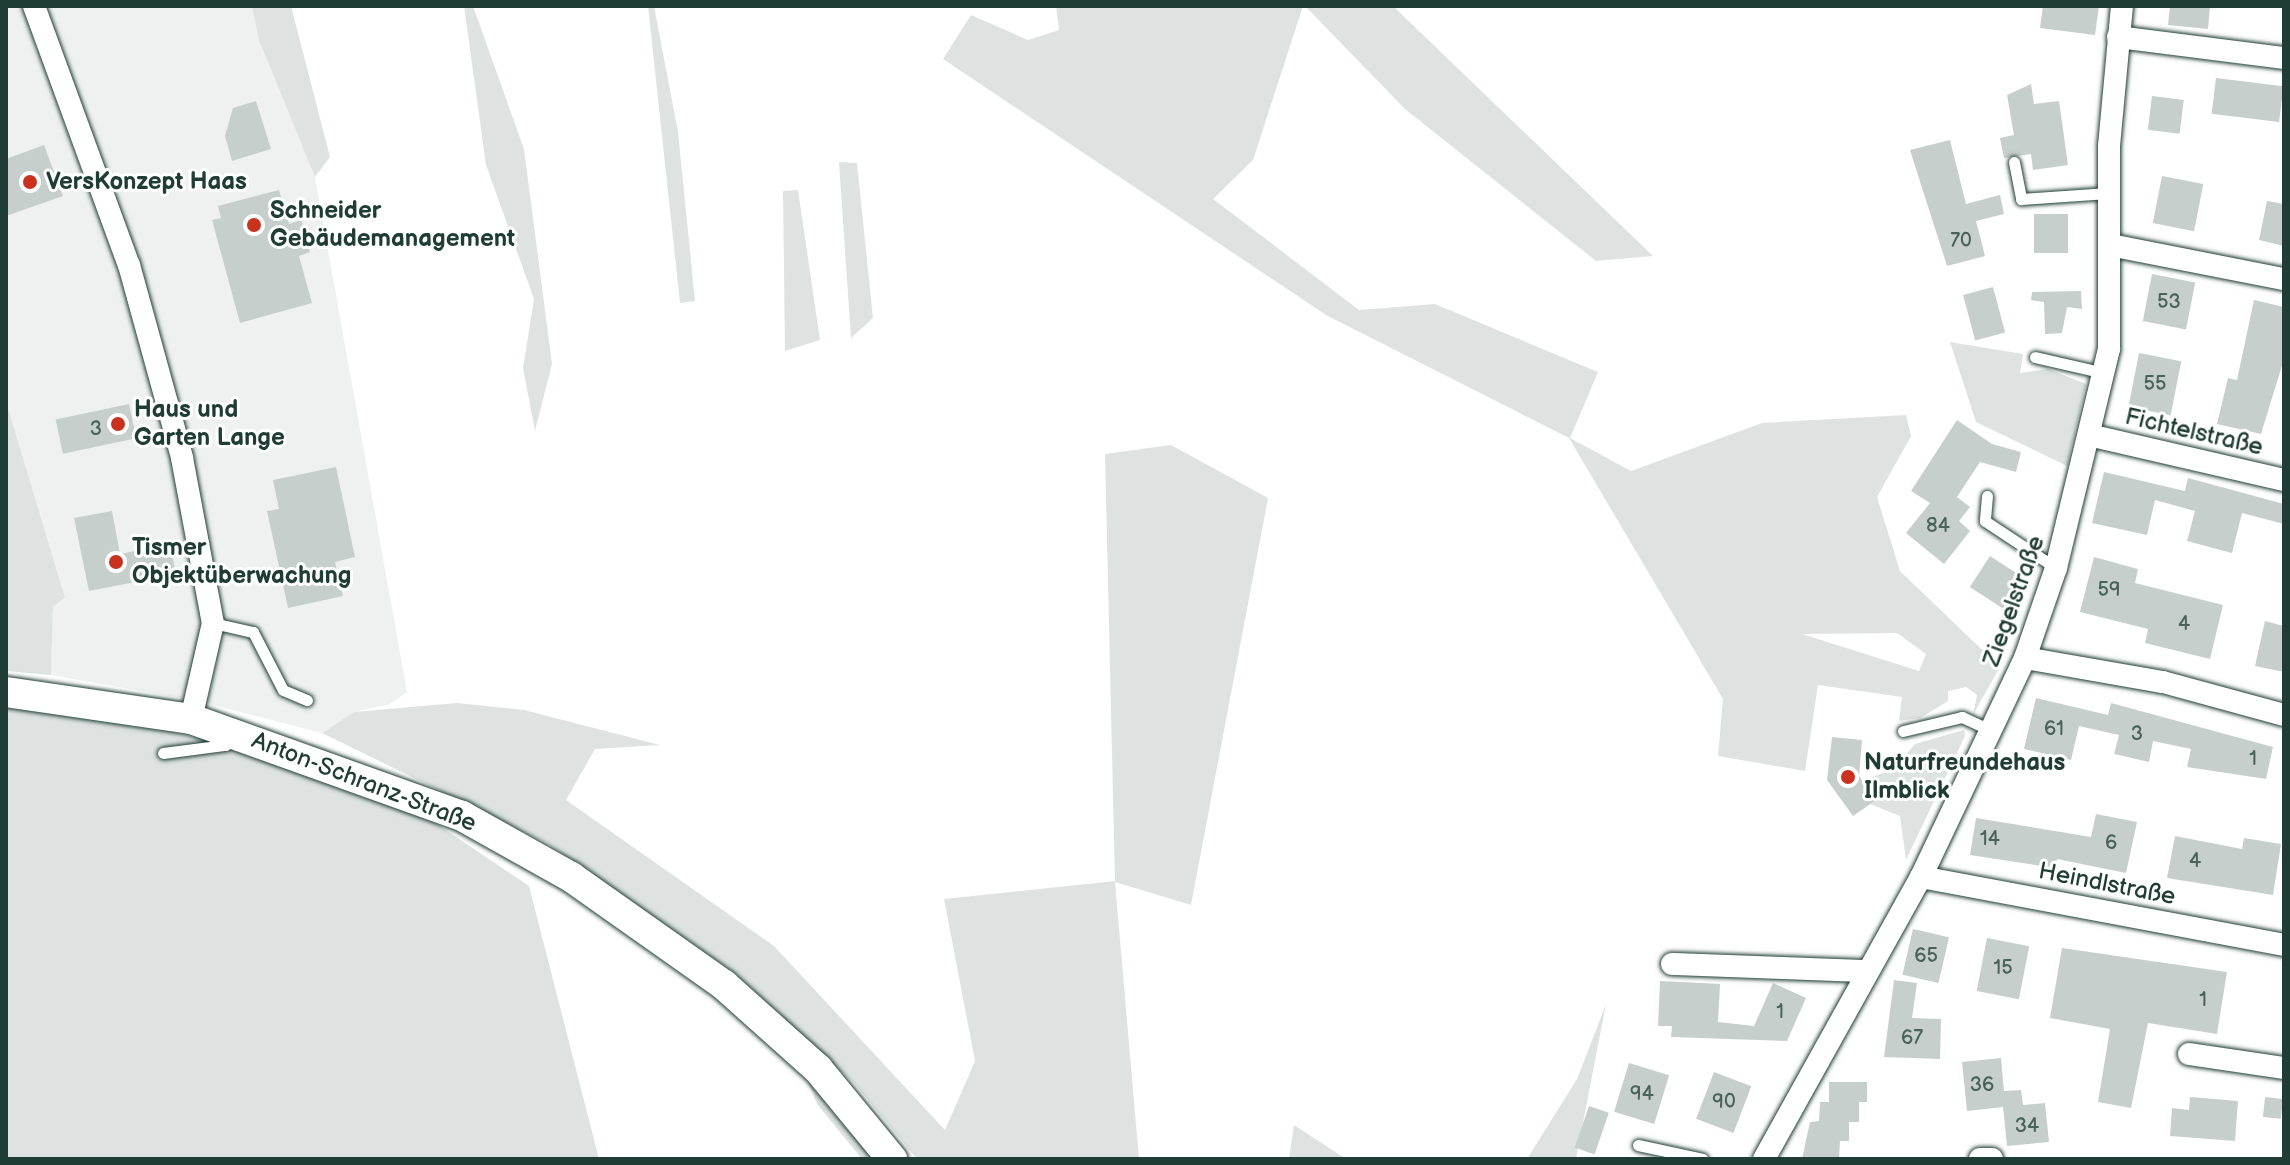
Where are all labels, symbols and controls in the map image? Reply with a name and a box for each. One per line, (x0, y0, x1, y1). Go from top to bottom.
place label: VersKonzept Haas (46, 168, 247, 196)
marker: VersKonzept Haas (21, 173, 39, 191)
place label: Schneider Gebäudemanagement (270, 197, 515, 253)
marker: Schneider Gebäudemanagement (245, 216, 263, 234)
house number: 70 (1950, 229, 1972, 253)
house number: 53 (2157, 290, 2181, 314)
house number: 55 (2144, 372, 2166, 396)
place label: Haus und Garten Lange (134, 396, 285, 452)
street label: Fichtelstraße (2122, 402, 2266, 462)
marker: Haus und Garten Lange (109, 415, 127, 433)
house number: 3 (90, 417, 102, 441)
house number: 84 (1926, 514, 1950, 538)
street label: Ziegelstraße (1977, 532, 2051, 670)
place label: Tismer Objektüberwachung (132, 534, 351, 590)
marker: Tismer Objektüberwachung (107, 553, 125, 571)
house number: 59 (2097, 578, 2121, 602)
house number: 4 (2178, 612, 2190, 636)
house number: 61 (2044, 717, 2064, 741)
house number: 3 (2131, 722, 2143, 746)
street label: Anton-Schranz-Straße (248, 726, 480, 838)
house number: 1 (2249, 747, 2257, 771)
place label: Naturfreundehaus Ilmblick (1864, 749, 2065, 805)
marker: Naturfreundehaus Ilmblick (1839, 768, 1857, 786)
house number: 14 (1980, 827, 2000, 851)
house number: 6 (2105, 831, 2117, 855)
house number: 4 (2189, 849, 2201, 873)
street label: Heindlstraße (2036, 857, 2178, 911)
house number: 65 (1914, 944, 1938, 968)
house number: 15 (1993, 956, 2013, 980)
house number: 1 (2199, 988, 2207, 1012)
house number: 1 (1776, 1000, 1784, 1024)
house number: 67 (1901, 1026, 1923, 1050)
house number: 36 (1970, 1073, 1994, 1097)
house number: 94 (1630, 1082, 1654, 1106)
house number: 90 (1712, 1090, 1736, 1114)
house number: 34 (2015, 1114, 2039, 1138)

